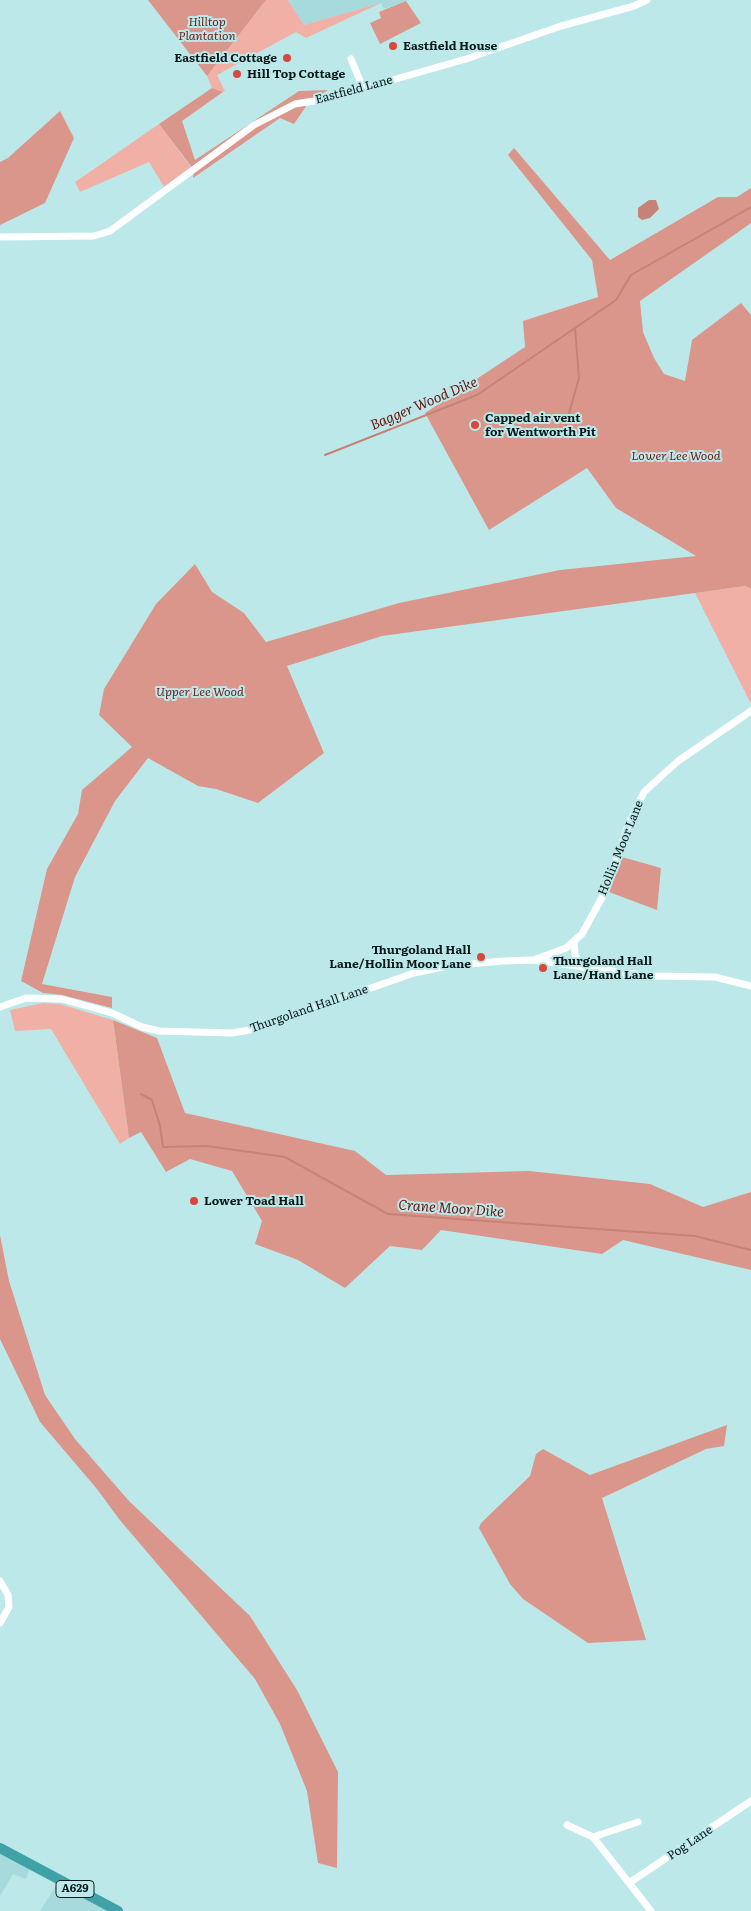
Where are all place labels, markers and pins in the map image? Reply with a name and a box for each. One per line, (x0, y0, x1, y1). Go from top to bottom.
place label: Eastfield House (403, 39, 497, 53)
marker: Eastfield House (387, 40, 399, 52)
place label: Eastfield Cottage (174, 51, 277, 65)
marker: Eastfield Cottage (281, 52, 293, 64)
place label: Hill Top Cottage (247, 67, 345, 81)
marker: Hill Top Cottage (231, 68, 243, 80)
place label: Capped air vent for Wentworth Pit (485, 411, 596, 439)
marker: Capped air vent for Wentworth Pit (469, 419, 481, 431)
place label: Thurgoland Hall Lane/Hollin Moor Lane (329, 943, 471, 971)
marker: Thurgoland Hall Lane/Hollin Moor Lane (475, 951, 487, 963)
place label: Thurgoland Hall Lane/Hand Lane (553, 954, 654, 982)
marker: Thurgoland Hall Lane/Hand Lane (537, 962, 549, 974)
place label: Lower Toad Hall (204, 1194, 304, 1208)
marker: Lower Toad Hall (188, 1195, 200, 1207)

